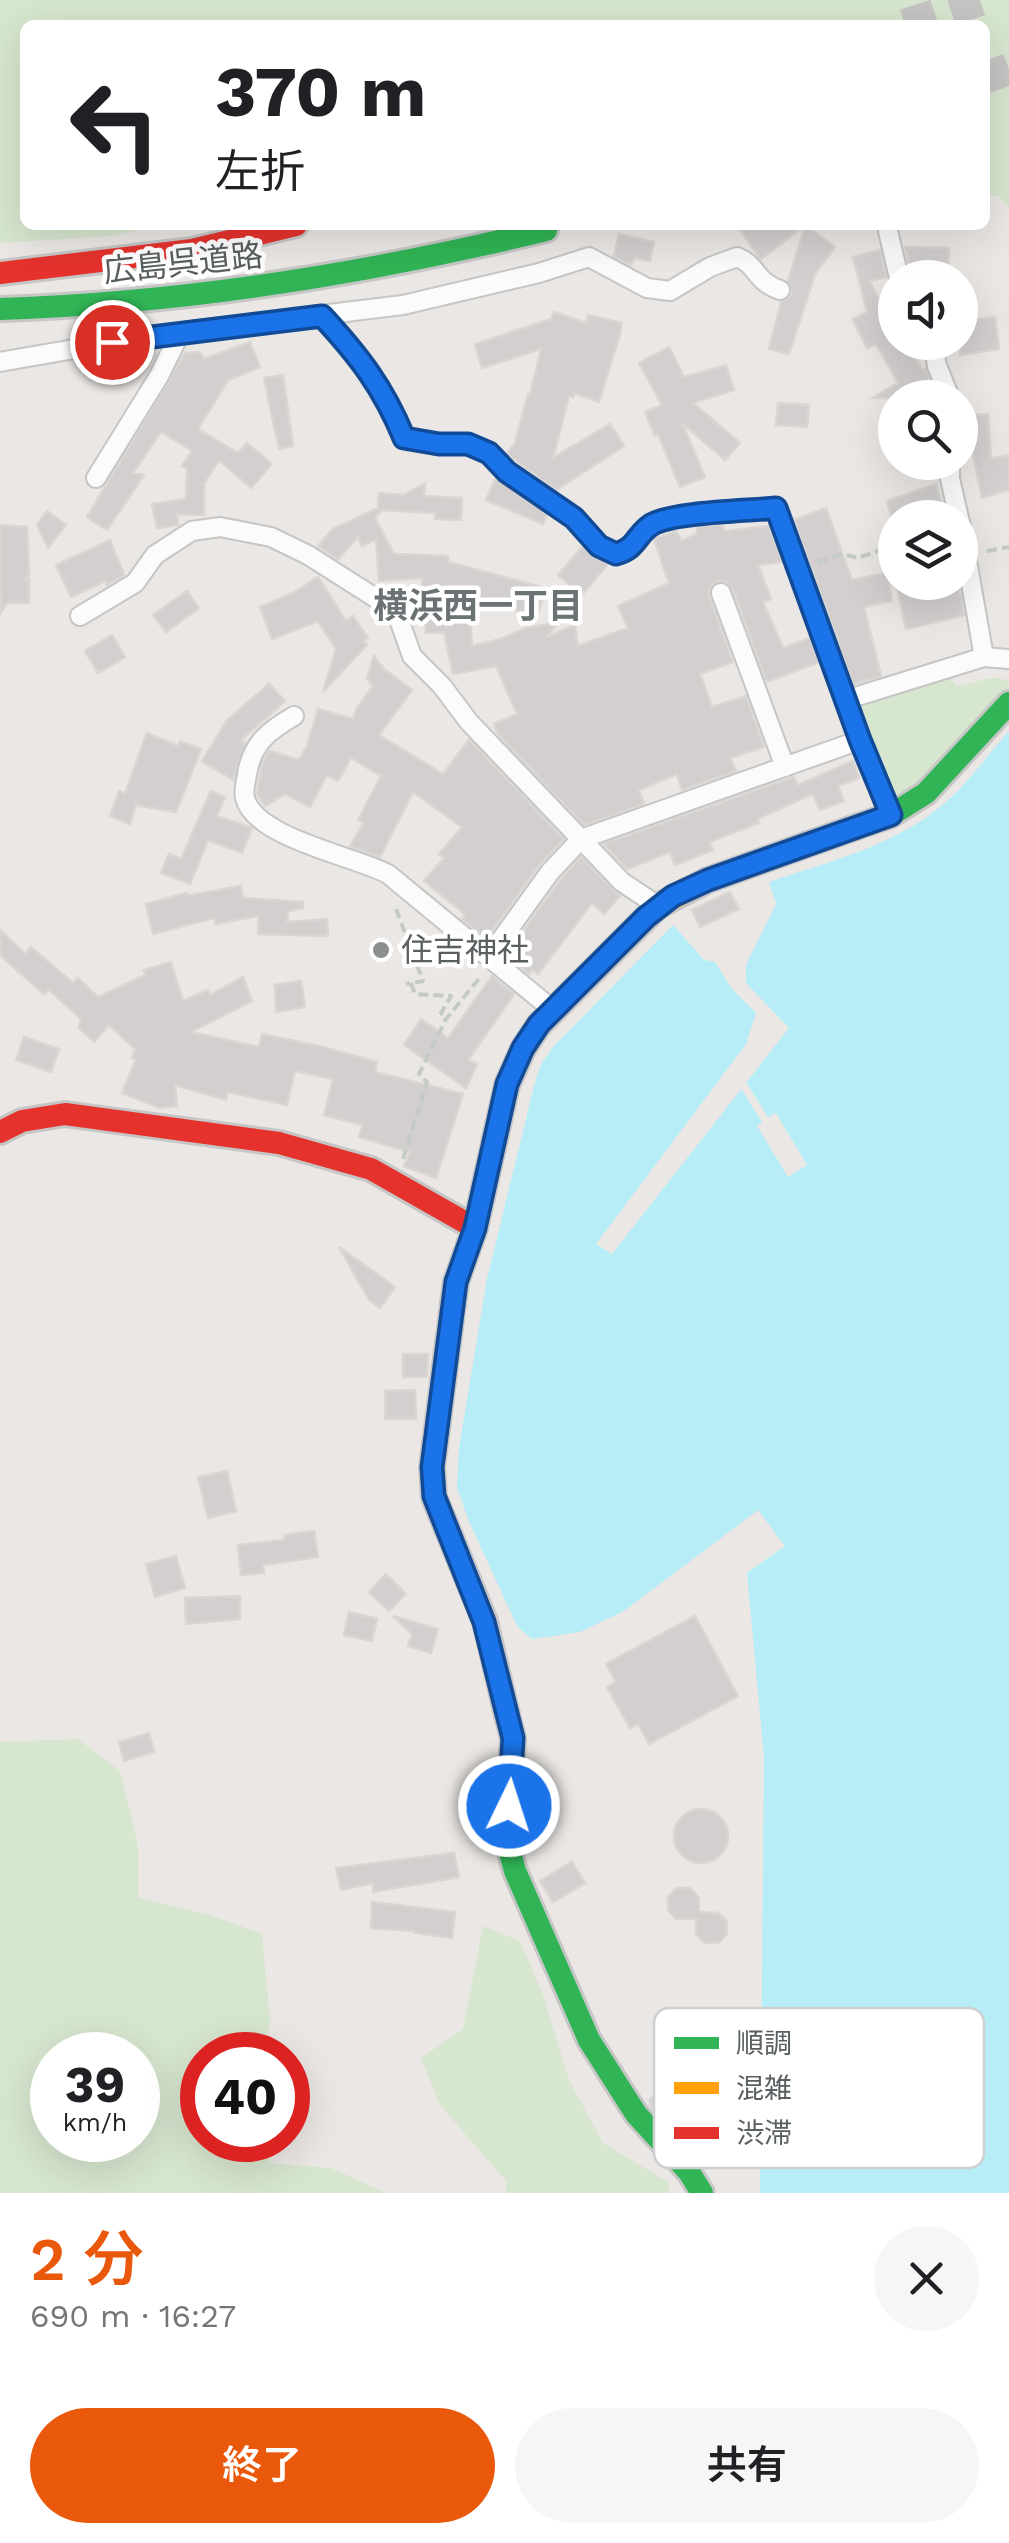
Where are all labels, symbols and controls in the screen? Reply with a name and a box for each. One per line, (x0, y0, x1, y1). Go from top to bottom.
text: 370 m (215, 51, 426, 133)
icon: left (50, 60, 180, 190)
text: 左折 (215, 145, 305, 198)
street label: 広島呉道路 (101, 236, 265, 290)
map controls (878, 260, 978, 600)
button: sound (878, 260, 978, 360)
pin (70, 300, 155, 385)
icon: arrive (85, 315, 140, 370)
button: search (878, 380, 978, 480)
button: layers (878, 500, 978, 600)
district label: 横浜西一丁目 (373, 585, 583, 627)
place label: 住吉神社 (401, 931, 529, 969)
marker: 住吉神社 (370, 939, 392, 961)
position arrow (457, 1754, 561, 1858)
legend (654, 2008, 984, 2168)
text: 順調 (736, 2027, 792, 2060)
speed limit sign: 40 (180, 2032, 310, 2162)
text: 39 (65, 2055, 125, 2114)
text: 混雑 (736, 2072, 792, 2105)
text: km/h (63, 2108, 127, 2137)
text: 渋滞 (736, 2117, 792, 2150)
text: 2 分 (30, 2224, 144, 2295)
button: close (874, 2226, 979, 2331)
text: 690 m · 16:27 (30, 2297, 236, 2335)
button: 終了 (30, 2408, 495, 2523)
button: 共有 (515, 2408, 979, 2523)

